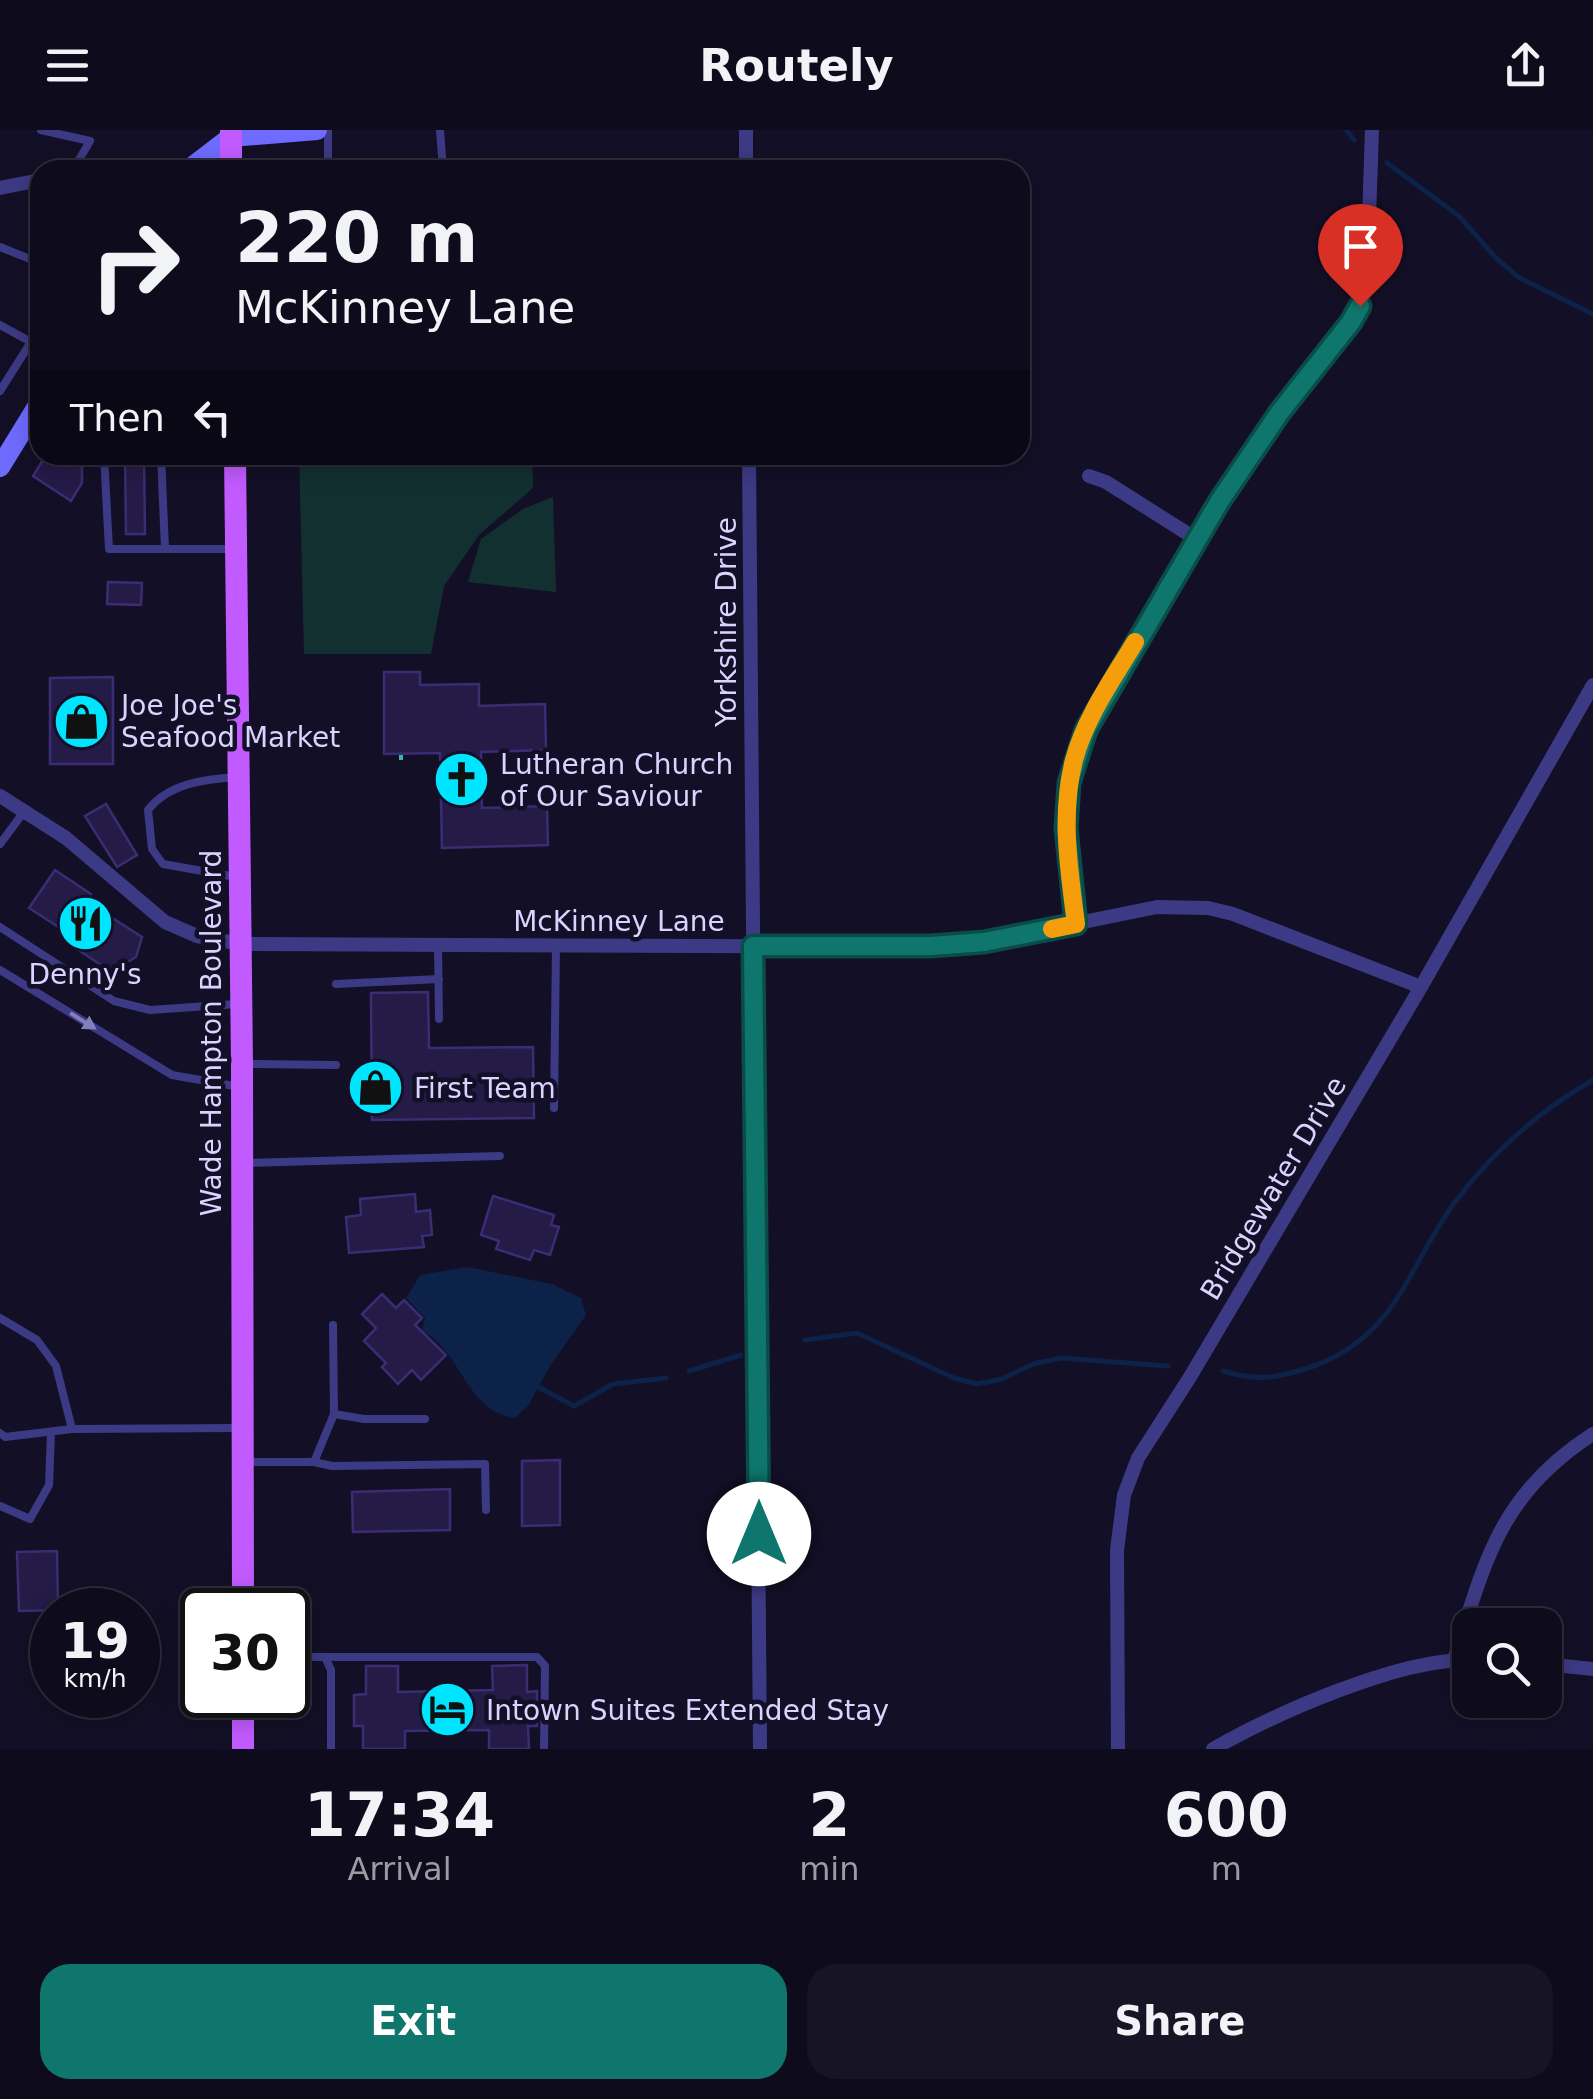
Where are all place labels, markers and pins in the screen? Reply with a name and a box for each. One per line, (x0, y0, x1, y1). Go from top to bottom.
pin (1318, 204, 1403, 307)
place label: Joe Joe's Seafood Market (119, 689, 340, 754)
shop icon: Joe Joe's Seafood Market (52, 691, 112, 751)
place label: Lutheran Church of Our Saviour (500, 748, 733, 813)
church icon: Lutheran Church of Our Saviour (431, 750, 491, 810)
restaurant icon: Denny's (55, 893, 115, 953)
place label: Denny's (28, 958, 142, 991)
shop icon: First Team (345, 1058, 405, 1118)
place label: First Team (414, 1072, 556, 1105)
hotel icon: Intown Suites Extended Stay (417, 1680, 477, 1740)
place label: Intown Suites Extended Stay (486, 1694, 889, 1727)

